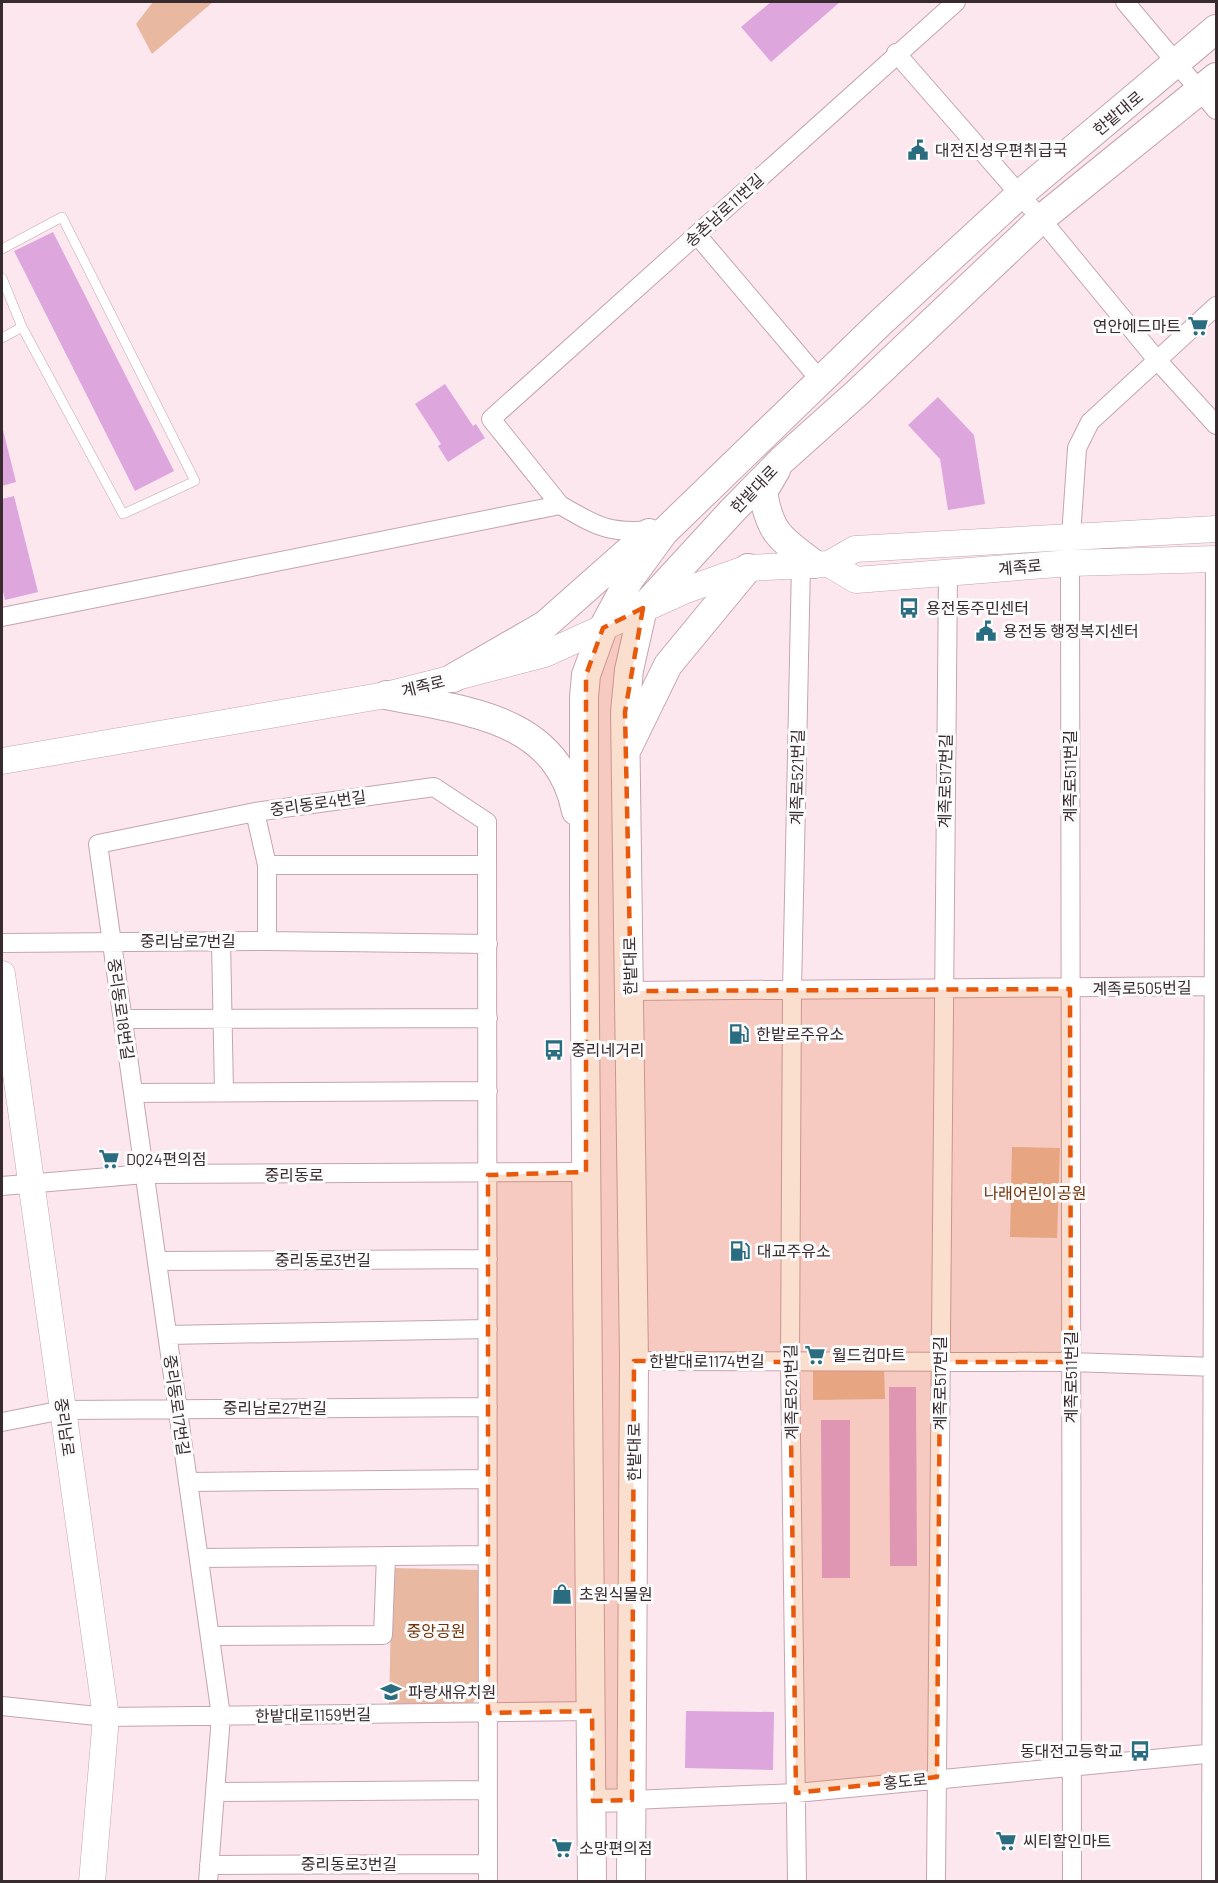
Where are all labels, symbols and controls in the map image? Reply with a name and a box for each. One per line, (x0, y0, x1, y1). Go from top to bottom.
street label: 한밭대로 (1089, 86, 1147, 139)
public building icon: 대전진성우편취급국 (906, 138, 930, 162)
place label: 대전진성우편취급국 (935, 140, 1067, 159)
street label: 송촌남로11번길 (680, 169, 767, 250)
supermarket icon: 연안에드마트 (1186, 314, 1210, 338)
place label: 연안에드마트 (1093, 316, 1181, 335)
street label: 한밭대로 (726, 461, 781, 516)
street label: 계족로 (997, 555, 1043, 578)
bus stop icon: 용전동주민센터 (897, 596, 921, 620)
place label: 용전동주민센터 (926, 598, 1029, 617)
public building icon: 용전동 행정복지센터 (974, 619, 998, 643)
place label: 용전동 행정복지센터 (1003, 621, 1139, 640)
street label: 계족로 (399, 671, 447, 700)
street label: 계족로521번길 (786, 729, 807, 825)
street label: 계족로511번길 (1060, 730, 1079, 822)
street label: 계족로517번길 (934, 734, 955, 828)
street label: 중리동로4번길 (269, 786, 367, 819)
street label: 중리남로7번길 (140, 931, 236, 950)
street label: 한밭대로 (619, 936, 640, 996)
street label: 중리동로18번길 (105, 957, 138, 1061)
street label: 계족로505번길 (1092, 977, 1192, 998)
fuel station icon: 한밭로주유소 (727, 1022, 751, 1046)
place label: 한밭로주유소 (756, 1024, 844, 1043)
bus stop icon: 중리네거리 (542, 1038, 566, 1062)
place label: 중리네거리 (571, 1040, 645, 1059)
supermarket icon: DQ24편의점 (97, 1147, 121, 1171)
place label: DQ24편의점 (126, 1149, 207, 1168)
street label: 중리동로 (265, 1165, 324, 1184)
park label: 나래어린이공원 (983, 1183, 1087, 1202)
fuel station icon: 대교주유소 (728, 1239, 752, 1263)
place label: 대교주유소 (757, 1241, 831, 1260)
street label: 중리동로3번길 (275, 1250, 371, 1269)
street label: 계족로511번길 (1061, 1331, 1080, 1423)
street label: 계족로517번길 (930, 1336, 949, 1430)
supermarket icon: 월드컵마트 (803, 1343, 827, 1367)
street label: 계족로521번길 (780, 1344, 801, 1440)
place label: 월드컵마트 (832, 1345, 906, 1364)
street label: 한밭대로1174번길 (649, 1351, 765, 1370)
street label: 중리동로17번길 (161, 1353, 194, 1457)
street label: 중리남로 (52, 1396, 79, 1458)
street label: 중리남로27번길 (223, 1398, 327, 1417)
street label: 한밭대로 (624, 1422, 643, 1481)
shop icon: 초원식물원 (550, 1582, 574, 1606)
place label: 초원식물원 (579, 1584, 653, 1603)
park label: 중앙공원 (407, 1621, 465, 1640)
school or university icon: 파랑새유치원 (379, 1680, 403, 1704)
place label: 파랑새유치원 (408, 1682, 496, 1701)
street label: 한밭대로1159번길 (255, 1704, 371, 1725)
bus stop icon: 동대전고등학교 (1128, 1739, 1152, 1763)
place label: 동대전고등학교 (1020, 1741, 1123, 1760)
street label: 홍도로 (882, 1769, 928, 1792)
supermarket icon: 씨티할인마트 (994, 1829, 1018, 1853)
place label: 씨티할인마트 (1023, 1831, 1111, 1850)
supermarket icon: 소망편의점 (550, 1836, 574, 1860)
place label: 소망편의점 (579, 1838, 653, 1857)
street label: 중리동로3번길 (301, 1854, 397, 1873)

